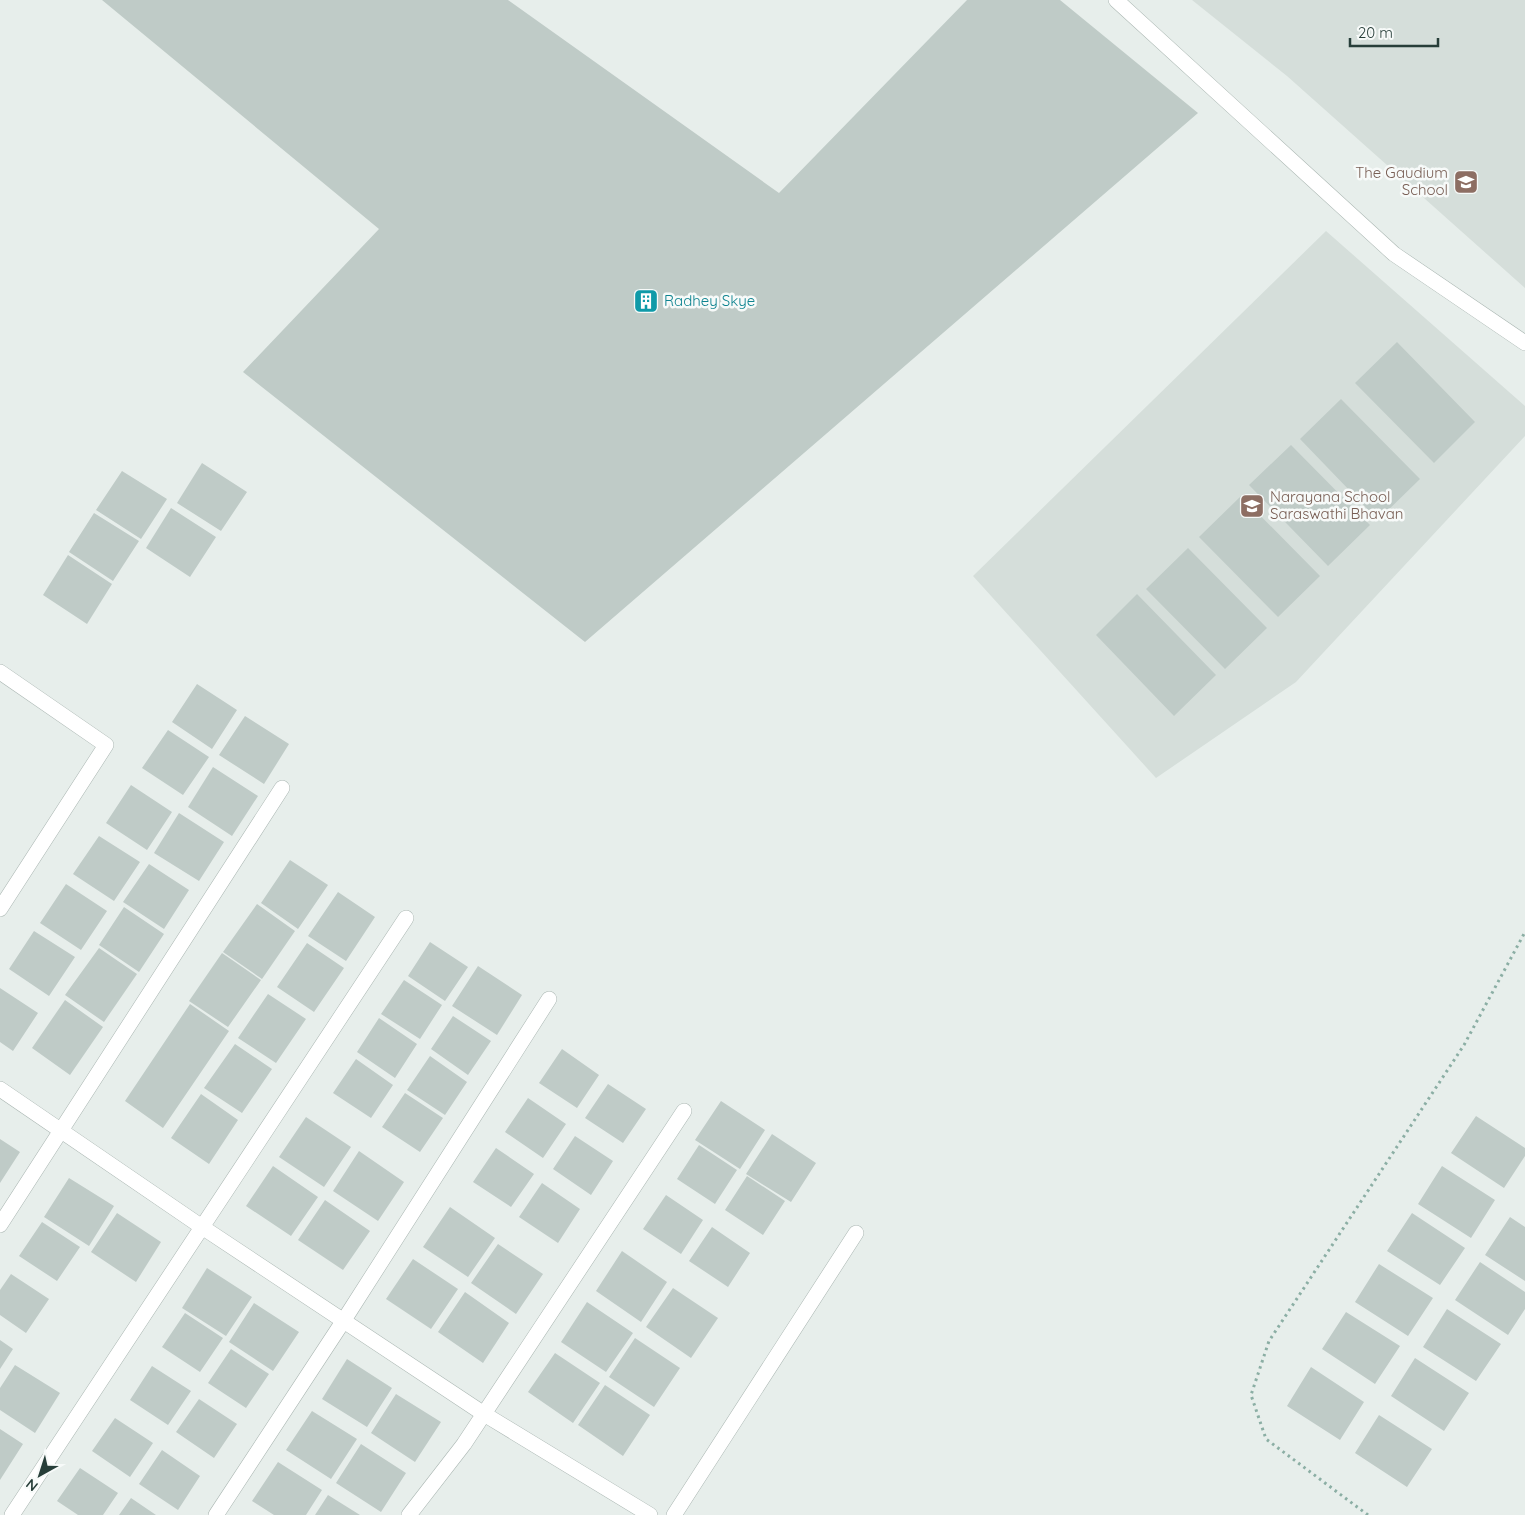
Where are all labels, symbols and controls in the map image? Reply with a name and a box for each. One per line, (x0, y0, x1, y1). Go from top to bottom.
scale bar (1350, 15, 1438, 47)
text: 20 m (1358, 23, 1393, 42)
place label: The Gaudium School (1355, 163, 1448, 199)
school or university icon: The Gaudium School (1453, 169, 1479, 195)
building icon: Radhey Skye (633, 288, 659, 314)
place label: Radhey Skye (664, 291, 755, 310)
place label: Narayana School Saraswathi Bhavan (1270, 487, 1403, 523)
school or university icon: Narayana School Saraswathi Bhavan (1239, 493, 1265, 519)
north arrow (15, 1450, 65, 1500)
text: N (22, 1475, 41, 1495)

